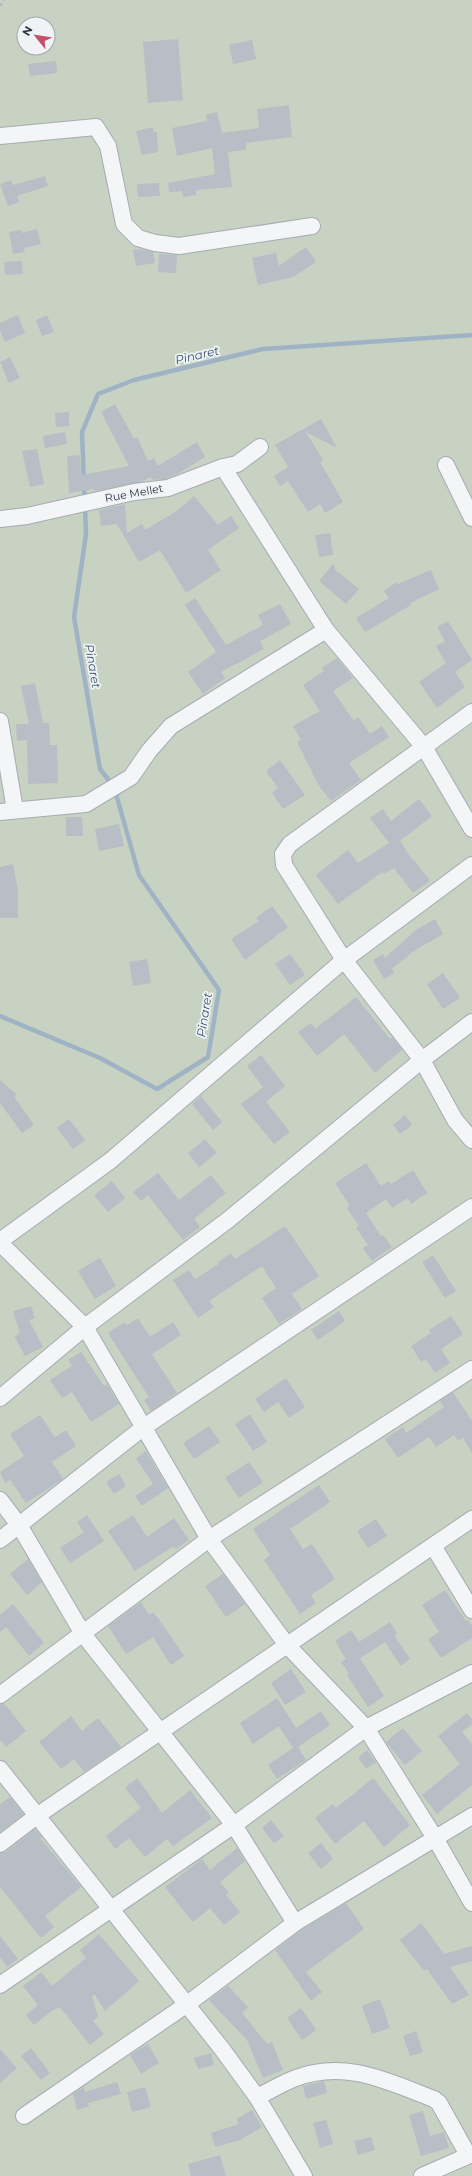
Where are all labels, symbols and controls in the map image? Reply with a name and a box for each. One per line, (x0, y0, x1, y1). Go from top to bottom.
north arrow (16, 16, 56, 56)
text: N (19, 24, 36, 38)
water label: Pinaret (173, 343, 221, 367)
street label: Rue Mellet (104, 481, 165, 505)
water label: Pinaret (82, 643, 104, 690)
water label: Pinaret (193, 992, 215, 1038)

